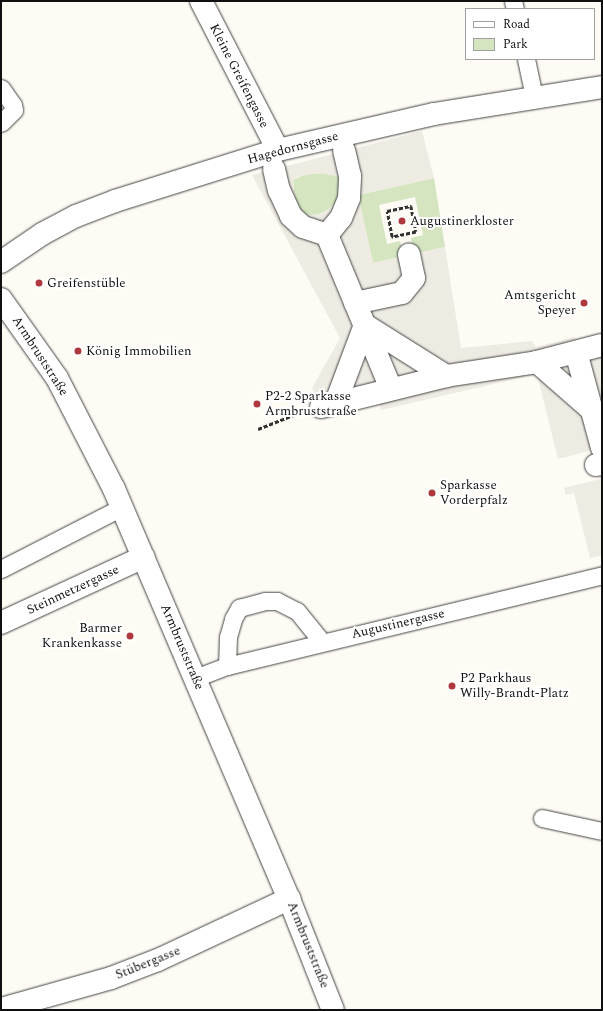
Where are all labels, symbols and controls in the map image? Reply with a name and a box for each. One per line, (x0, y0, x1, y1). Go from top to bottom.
legend (465, 8, 595, 60)
text: Road (503, 15, 530, 34)
street label: Kleine Greifengasse (206, 21, 272, 131)
text: Park (503, 35, 528, 54)
street label: Hagedornsgasse (246, 128, 340, 168)
place label: Augustinerkloster (410, 213, 514, 229)
marker: Augustinerkloster (397, 216, 407, 226)
place label: Greifenstüble (47, 275, 126, 291)
marker: Greifenstüble (34, 278, 44, 288)
place label: Amtsgericht Speyer (504, 288, 576, 319)
marker: Amtsgericht Speyer (579, 298, 589, 308)
street label: Armbruststraße (8, 313, 72, 399)
place label: König Immobilien (86, 343, 192, 359)
marker: König Immobilien (73, 346, 83, 356)
place label: P2-2 Sparkasse Armbruststraße (265, 389, 357, 420)
marker: P2-2 Sparkasse Armbruststraße (252, 399, 262, 409)
place label: Sparkasse Vorderpfalz (440, 478, 508, 509)
marker: Sparkasse Vorderpfalz (427, 488, 437, 498)
street label: Steinmetzergasse (24, 562, 122, 618)
street label: Armbruststraße (157, 602, 207, 692)
street label: Augustinergasse (350, 606, 446, 642)
place label: Barmer Krankenkasse (42, 621, 122, 652)
marker: Barmer Krankenkasse (125, 631, 135, 641)
place label: P2 Parkhaus Willy-Brandt-Platz (460, 671, 569, 702)
marker: P2 Parkhaus Willy-Brandt-Platz (447, 681, 457, 691)
street label: Armbruststraße (284, 900, 332, 990)
street label: Stübergasse (113, 943, 183, 983)

